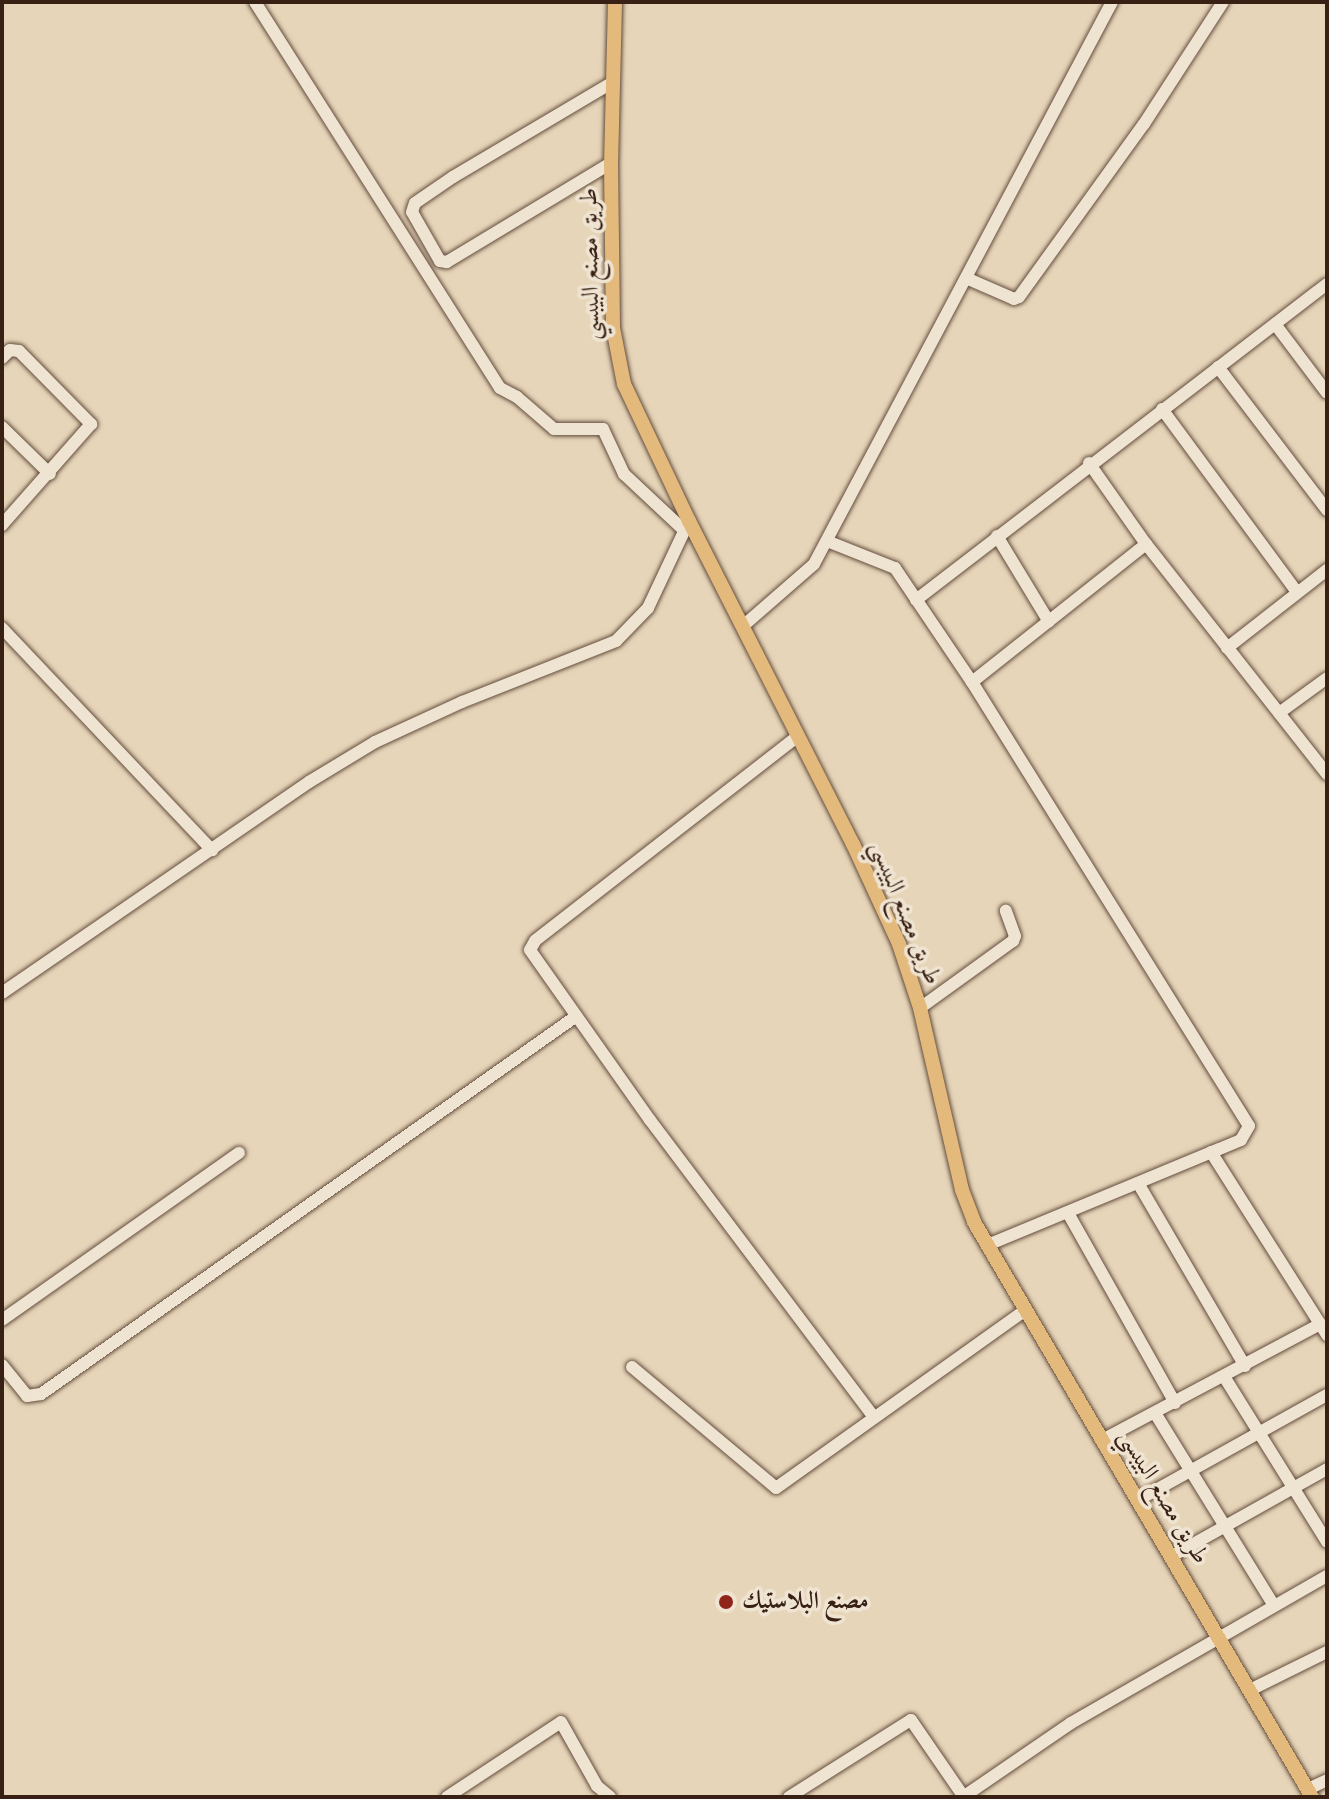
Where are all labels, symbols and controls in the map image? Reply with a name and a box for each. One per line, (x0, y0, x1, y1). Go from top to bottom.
street label: طريق مصنع البيبسي (575, 188, 607, 340)
street label: طريق مصنع البيبسي (863, 837, 947, 989)
street label: طريق مصنع البيبسي (1111, 1424, 1215, 1570)
place label: مصنع البلاستيك (742, 1588, 869, 1616)
marker: مصنع البلاستيك (717, 1593, 735, 1611)

